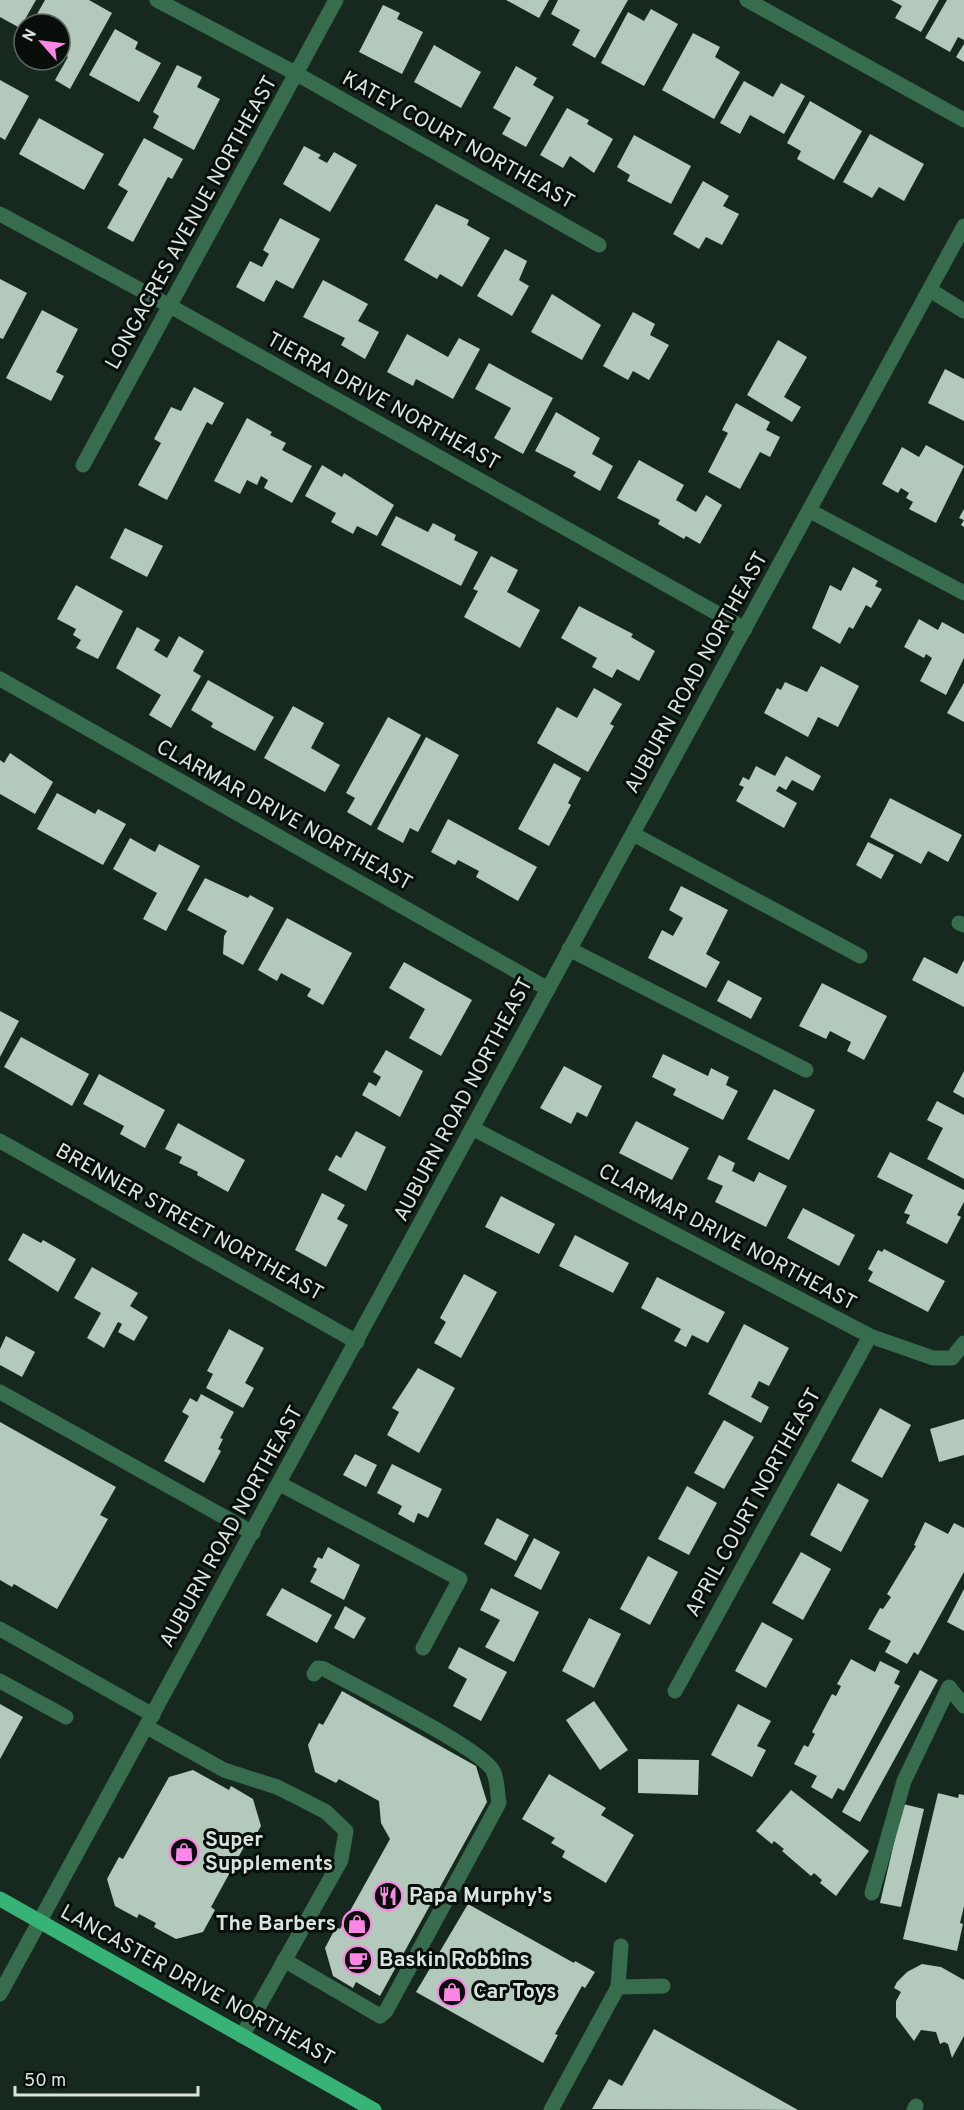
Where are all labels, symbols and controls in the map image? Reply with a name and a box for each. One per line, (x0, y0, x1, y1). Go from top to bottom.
north arrow (12, 12, 72, 72)
text: N (19, 26, 42, 46)
street label: KATEY COURT NORTHEAST (337, 66, 579, 216)
street label: LONGACRES AVENUE NORTHEAST (100, 71, 284, 375)
street label: TIERRA DRIVE NORTHEAST (262, 327, 504, 477)
street label: AUBURN ROAD NORTHEAST (619, 547, 775, 799)
street label: CLARMAR DRIVE NORTHEAST (151, 734, 417, 898)
street label: AUBURN ROAD NORTHEAST (388, 973, 540, 1227)
street label: BRENNER STREET NORTHEAST (50, 1138, 328, 1308)
street label: CLARMAR DRIVE NORTHEAST (593, 1158, 861, 1318)
street label: APRIL COURT NORTHEAST (680, 1384, 828, 1622)
street label: AUBURN ROAD NORTHEAST (154, 1401, 310, 1653)
place label: Super Supplements (205, 1827, 333, 1878)
shop icon: Super Supplements (168, 1836, 200, 1868)
restaurant icon: Papa Murphy's (372, 1880, 404, 1912)
place label: Papa Murphy's (409, 1883, 553, 1910)
street label: LANCASTER DRIVE NORTHEAST (55, 1899, 339, 2073)
shop icon: The Barbers (341, 1908, 373, 1940)
place label: The Barbers (216, 1911, 336, 1938)
cafe icon: Baskin Robbins (342, 1944, 374, 1976)
place label: Baskin Robbins (379, 1947, 530, 1974)
shop icon: Car Toys (436, 1976, 468, 2008)
place label: Car Toys (473, 1979, 557, 2006)
scale bar (15, 2059, 198, 2097)
text: 50 m (24, 2070, 66, 2093)

